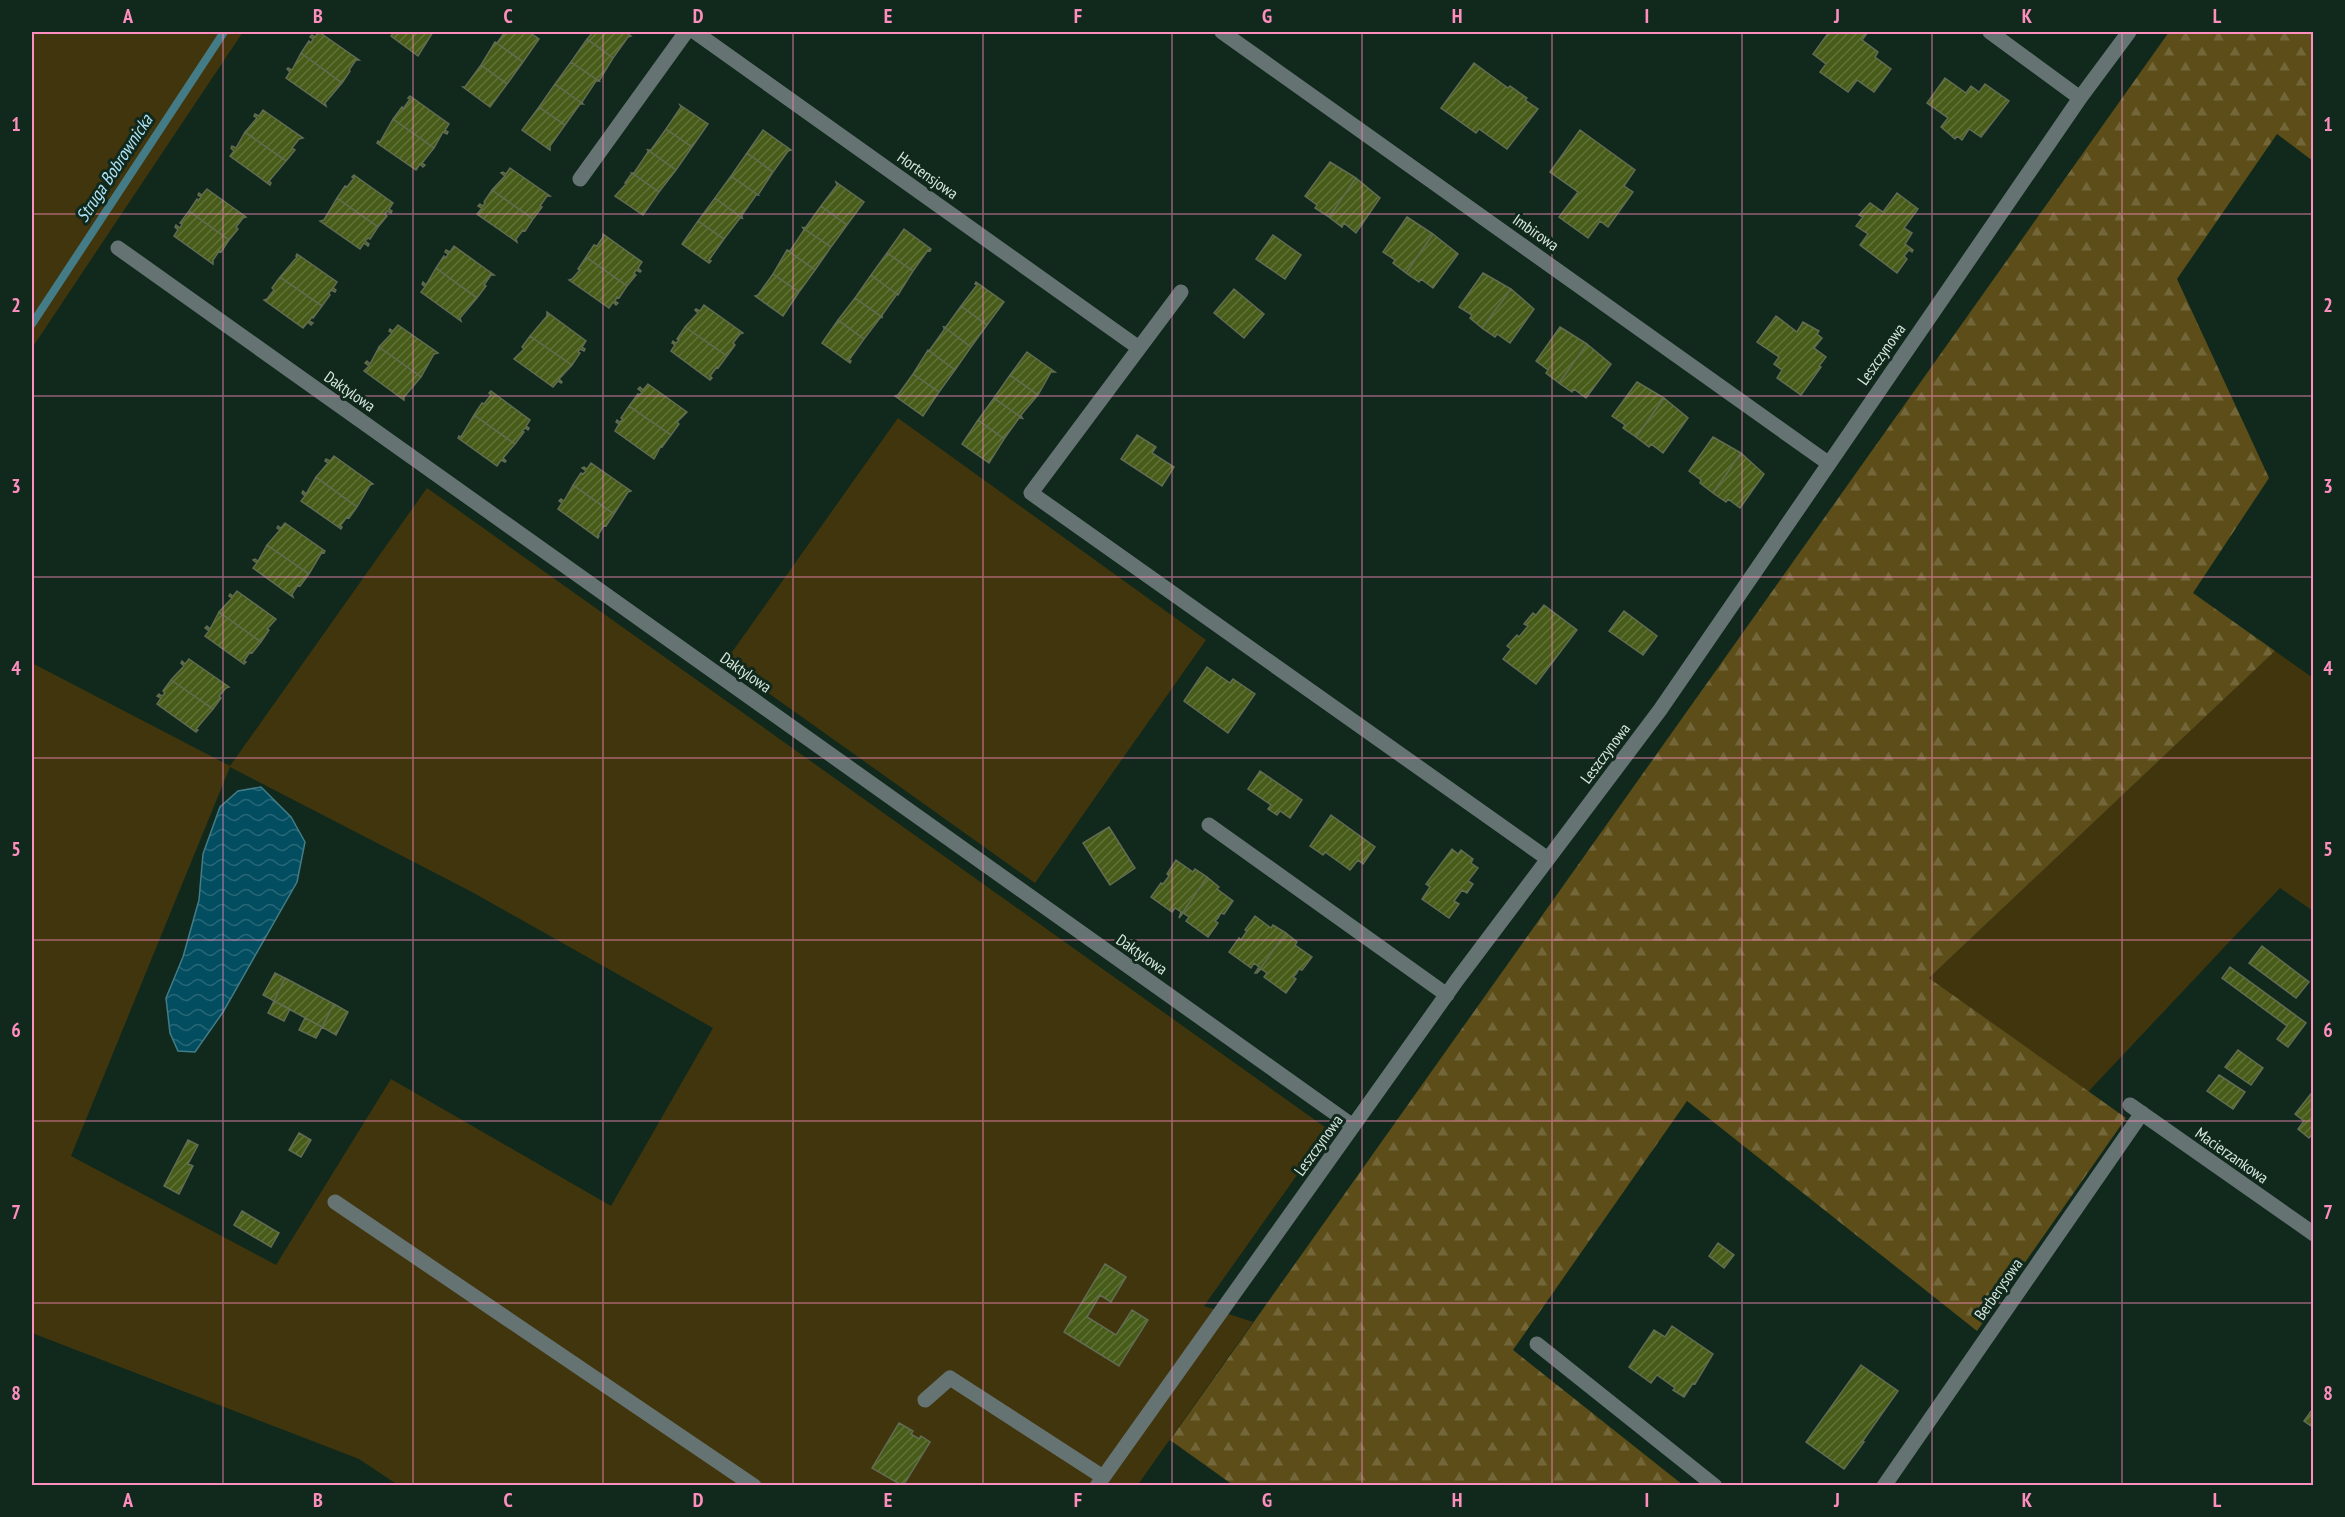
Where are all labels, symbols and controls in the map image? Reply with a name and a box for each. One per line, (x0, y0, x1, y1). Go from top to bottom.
text: A (122, 3, 134, 29)
text: B (313, 3, 323, 29)
text: C (503, 3, 513, 29)
text: D (693, 3, 704, 29)
text: E (884, 3, 892, 29)
text: F (1074, 3, 1082, 29)
text: G (1262, 3, 1272, 29)
text: H (1452, 3, 1462, 29)
text: I (1645, 3, 1649, 29)
text: J (1833, 3, 1840, 29)
text: K (2022, 3, 2033, 29)
text: L (2213, 3, 2222, 29)
water label: Struga Bobrownicka (71, 109, 158, 226)
text: 1 (11, 111, 21, 137)
text: 1 (2323, 111, 2333, 137)
street label: Hortensjowa (894, 147, 962, 203)
street label: Imbirowa (1509, 209, 1563, 255)
text: 2 (11, 292, 21, 318)
text: 2 (2323, 292, 2333, 318)
street label: Leszczynowa (1853, 319, 1909, 389)
street label: Daktylowa (321, 366, 379, 416)
text: 3 (11, 473, 21, 499)
text: 3 (2323, 473, 2333, 499)
street label: Daktylowa (717, 647, 775, 697)
text: 4 (11, 655, 21, 681)
text: 4 (2323, 655, 2333, 681)
street label: Leszczynowa (1576, 719, 1634, 787)
text: 5 (11, 836, 21, 862)
text: 5 (2323, 836, 2333, 862)
street label: Daktylowa (1113, 929, 1171, 979)
text: 6 (11, 1017, 21, 1043)
text: 6 (2323, 1017, 2333, 1043)
street label: Leszczynowa (1289, 1111, 1347, 1179)
street label: Macierzankowa (2192, 1123, 2272, 1187)
text: 7 (11, 1199, 21, 1225)
text: 7 (2323, 1199, 2333, 1225)
street label: Berberysowa (1970, 1254, 2026, 1324)
text: 8 (11, 1380, 21, 1406)
text: 8 (2323, 1380, 2333, 1406)
text: A (122, 1487, 134, 1513)
text: B (313, 1487, 323, 1513)
text: C (503, 1487, 513, 1513)
text: D (693, 1487, 704, 1513)
text: E (884, 1487, 892, 1513)
text: F (1074, 1487, 1082, 1513)
text: G (1262, 1487, 1272, 1513)
text: H (1452, 1487, 1462, 1513)
text: I (1645, 1487, 1649, 1513)
text: J (1833, 1487, 1840, 1513)
text: K (2022, 1487, 2033, 1513)
text: L (2213, 1487, 2222, 1513)

